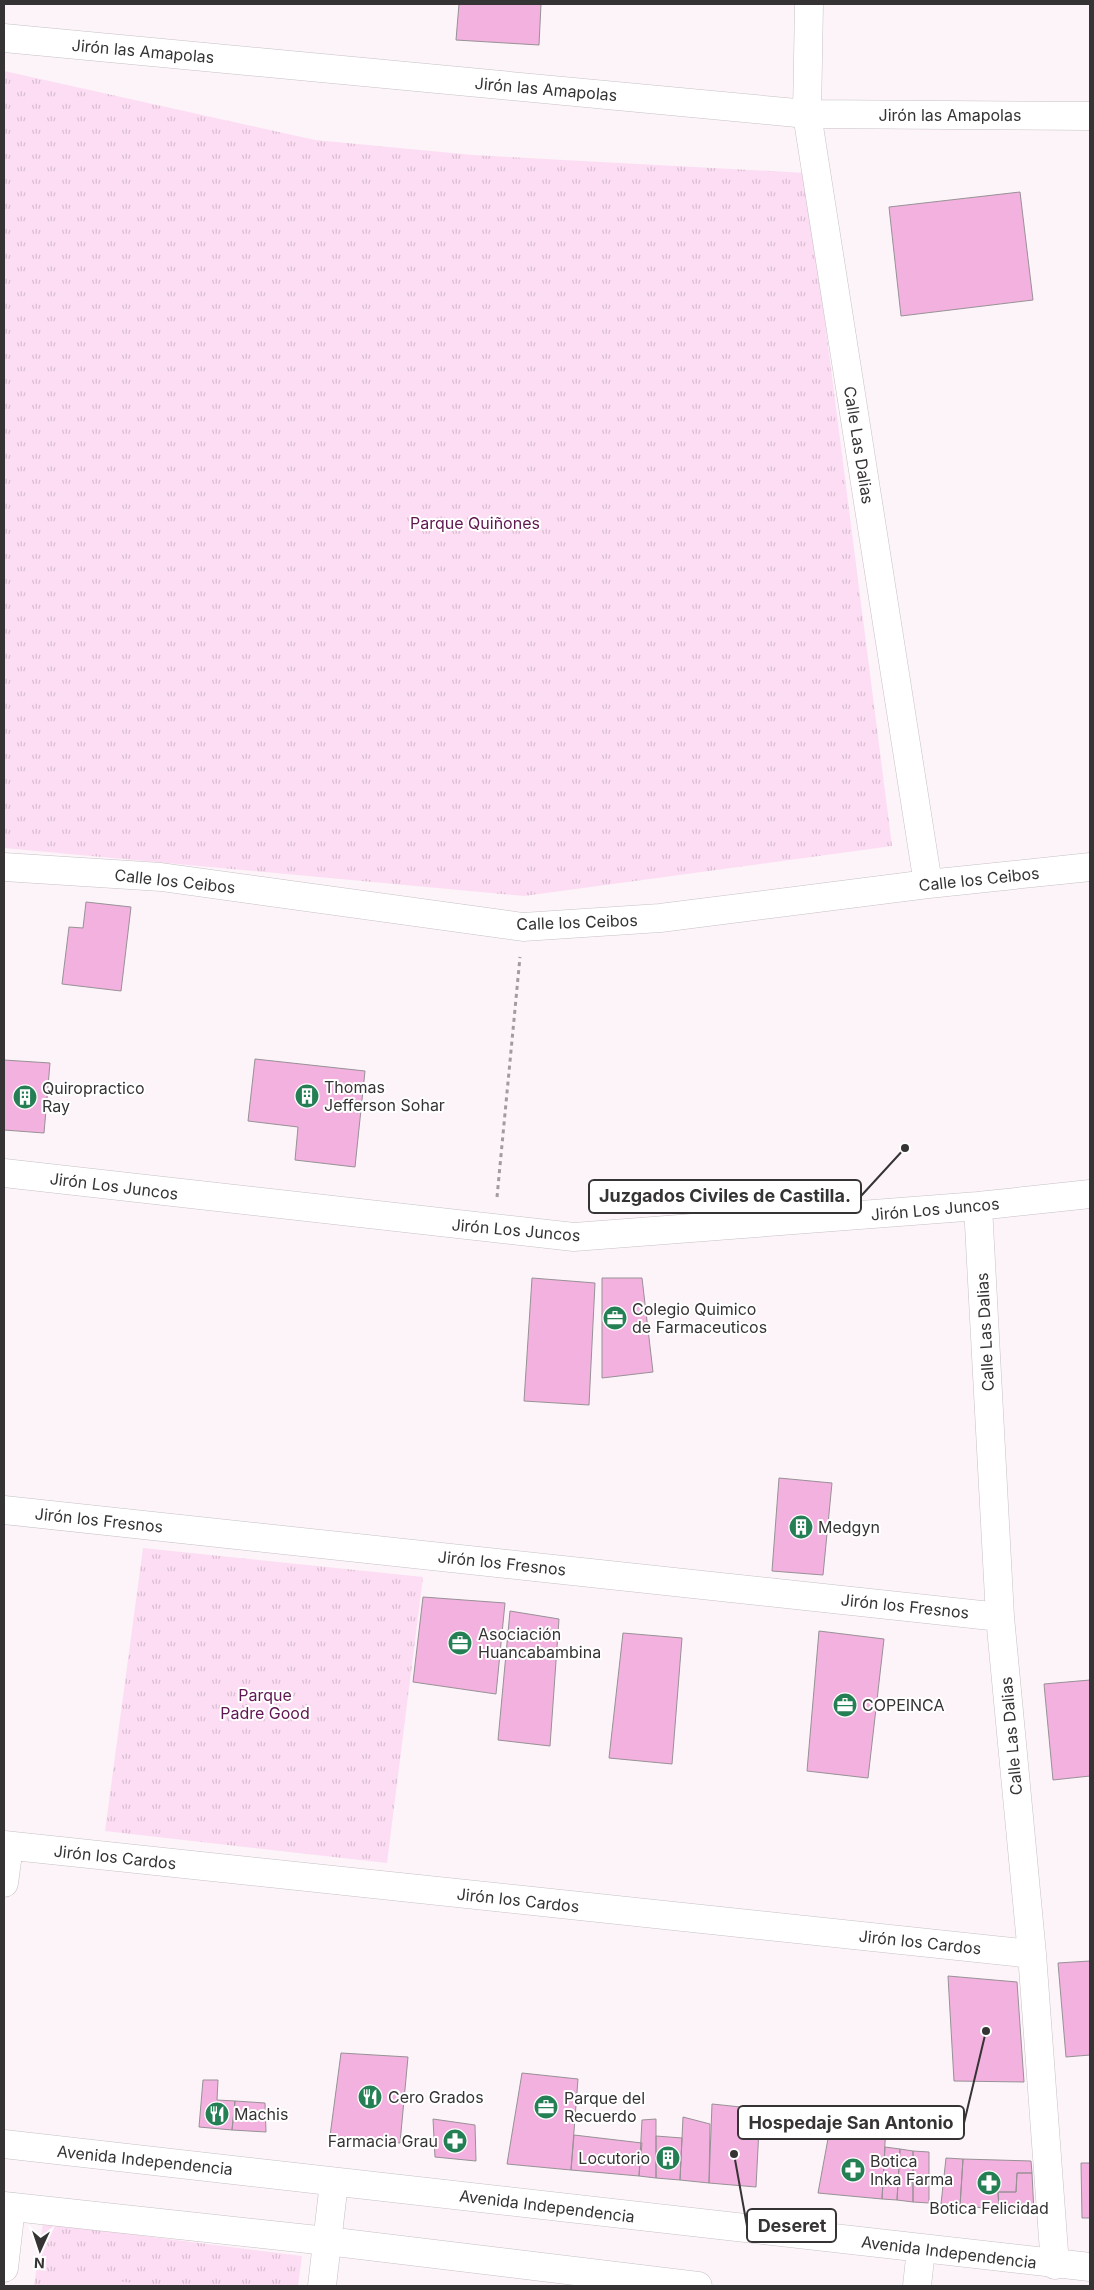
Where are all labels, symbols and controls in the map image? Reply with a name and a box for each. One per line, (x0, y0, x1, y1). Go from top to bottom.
street label: Jirón las Amapolas (71, 35, 215, 67)
street label: Jirón las Amapolas (474, 73, 618, 105)
street label: Jirón las Amapolas (879, 105, 1021, 125)
street label: Calle Las Dalias (840, 385, 878, 505)
park label: Parque Quiñones (410, 513, 540, 533)
street label: Calle los Ceibos (918, 863, 1040, 895)
street label: Calle los Ceibos (114, 865, 236, 897)
street label: Calle los Ceibos (516, 910, 638, 934)
place label: Thomas Jefferson Sohar (324, 1077, 445, 1115)
place label: Quiropractico Ray (42, 1078, 145, 1116)
building icon: Thomas Jefferson Sohar (294, 1083, 320, 1109)
building icon: Quiropractico Ray (12, 1084, 38, 1110)
street label: Jirón Los Juncos (49, 1168, 179, 1204)
callout: Juzgados Civiles de Castilla. (589, 1180, 861, 1213)
text: Juzgados Civiles de Castilla. (599, 1185, 851, 1206)
street label: Jirón Los Juncos (870, 1193, 1000, 1225)
street label: Jirón Los Juncos (451, 1214, 581, 1246)
street label: Calle Las Dalias (972, 1272, 998, 1392)
place label: Colegio Quimico de Farmaceuticos (632, 1299, 767, 1337)
office icon: Colegio Quimico de Farmaceuticos (602, 1305, 628, 1331)
street label: Jirón los Fresnos (34, 1503, 164, 1537)
building icon: Medgyn (788, 1514, 814, 1540)
place label: Medgyn (818, 1517, 880, 1537)
street label: Jirón los Fresnos (437, 1546, 567, 1580)
street label: Jirón los Fresnos (840, 1589, 970, 1623)
place label: Asociación Huancabambina (478, 1624, 601, 1662)
office icon: Asociación Huancabambina (447, 1630, 473, 1656)
street label: Calle Las Dalias (996, 1676, 1026, 1796)
park label: Parque Padre Good (220, 1685, 310, 1723)
office icon: COPEINCA (832, 1692, 858, 1718)
place label: COPEINCA (862, 1695, 945, 1715)
street label: Jirón los Cardos (53, 1841, 177, 1873)
street label: Jirón los Cardos (456, 1884, 580, 1916)
street label: Jirón los Cardos (858, 1926, 982, 1958)
restaurant icon: Cero Grados (357, 2084, 383, 2110)
place label: Cero Grados (388, 2087, 484, 2107)
place label: Parque del Recuerdo (564, 2088, 645, 2126)
office icon: Parque del Recuerdo (533, 2094, 559, 2120)
restaurant icon: Machis (204, 2101, 230, 2127)
place label: Machis (234, 2104, 288, 2124)
callout: Hospedaje San Antonio (738, 2106, 964, 2139)
text: Hospedaje San Antonio (748, 2112, 954, 2133)
pharmacy icon: Farmacia Grau (442, 2128, 468, 2154)
place label: Farmacia Grau (328, 2131, 438, 2151)
street label: Avenida Independencia (56, 2141, 234, 2179)
building icon: Locutorio (655, 2145, 681, 2171)
place label: Locutorio (578, 2148, 650, 2168)
place label: Botica Inka Farma (870, 2151, 953, 2189)
pharmacy icon: Botica Inka Farma (840, 2157, 866, 2183)
pharmacy icon: Botica Felicidad (976, 2170, 1002, 2196)
street label: Avenida Independencia (458, 2185, 636, 2227)
place label: Botica Felicidad (929, 2198, 1049, 2218)
callout: Deseret (747, 2209, 836, 2242)
text: Deseret (758, 2215, 827, 2236)
north arrow (15, 2225, 65, 2275)
street label: Avenida Independencia (860, 2231, 1038, 2273)
text: N (34, 2255, 45, 2272)

